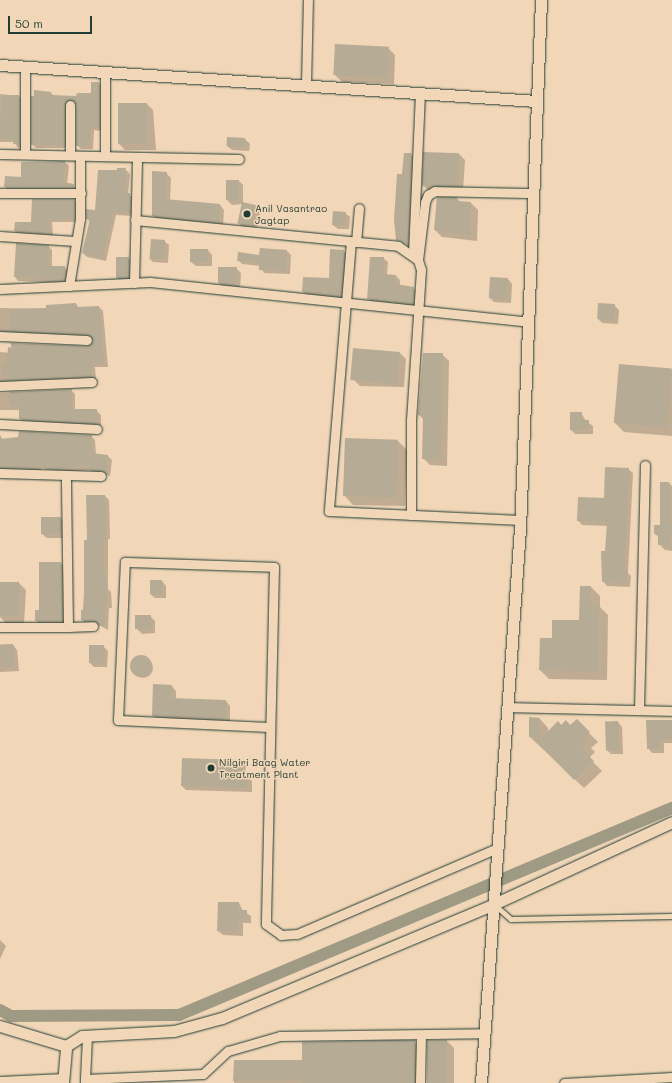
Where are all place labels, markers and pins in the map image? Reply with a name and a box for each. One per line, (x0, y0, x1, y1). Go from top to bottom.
place label: Anil Vasantrao Jagtap (255, 202, 327, 226)
marker: Anil Vasantrao Jagtap (242, 209, 252, 219)
place label: Nilgiri Baag Water Treatment Plant (219, 756, 310, 780)
marker: Nilgiri Baag Water Treatment Plant (206, 763, 216, 773)

